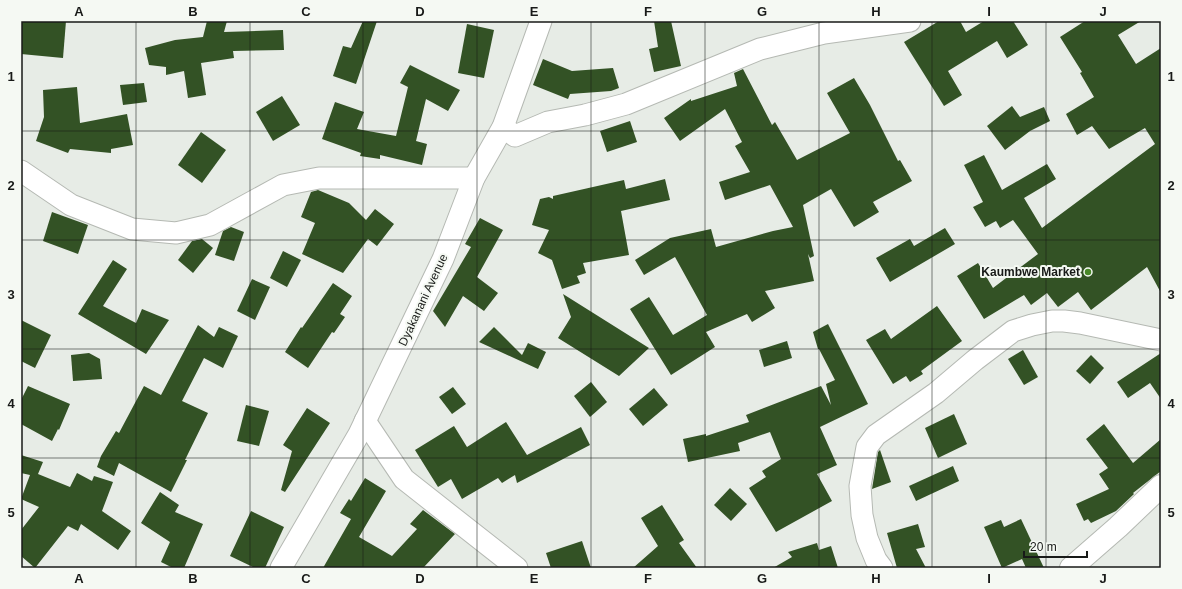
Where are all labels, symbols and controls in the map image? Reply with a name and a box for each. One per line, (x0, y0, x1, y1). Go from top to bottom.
text: A (74, 4, 84, 19)
text: B (188, 4, 198, 19)
text: C (301, 4, 311, 19)
text: D (415, 4, 425, 19)
text: E (530, 4, 539, 19)
text: F (644, 4, 652, 19)
text: G (757, 4, 767, 19)
text: H (871, 4, 881, 19)
text: I (987, 4, 991, 19)
text: J (1099, 4, 1107, 19)
text: 1 (7, 69, 15, 84)
text: 1 (1167, 69, 1175, 84)
text: 2 (7, 178, 15, 193)
text: 2 (1167, 178, 1175, 193)
street label: Dyakanani Avenue (396, 251, 451, 348)
place label: Kaumbwe Market (981, 265, 1080, 279)
marker: Kaumbwe Market (1083, 267, 1093, 277)
text: 3 (7, 287, 15, 302)
text: 3 (1167, 287, 1175, 302)
text: 4 (7, 396, 15, 411)
text: 4 (1167, 396, 1175, 411)
text: 5 (7, 505, 15, 520)
text: 5 (1167, 505, 1175, 520)
scale bar (1024, 533, 1087, 559)
text: 20 m (1030, 540, 1057, 554)
text: A (74, 571, 84, 586)
text: B (188, 571, 198, 586)
text: C (301, 571, 311, 586)
text: D (415, 571, 425, 586)
text: E (530, 571, 539, 586)
text: F (644, 571, 652, 586)
text: G (757, 571, 767, 586)
text: H (871, 571, 881, 586)
text: I (987, 571, 991, 586)
text: J (1099, 571, 1107, 586)

